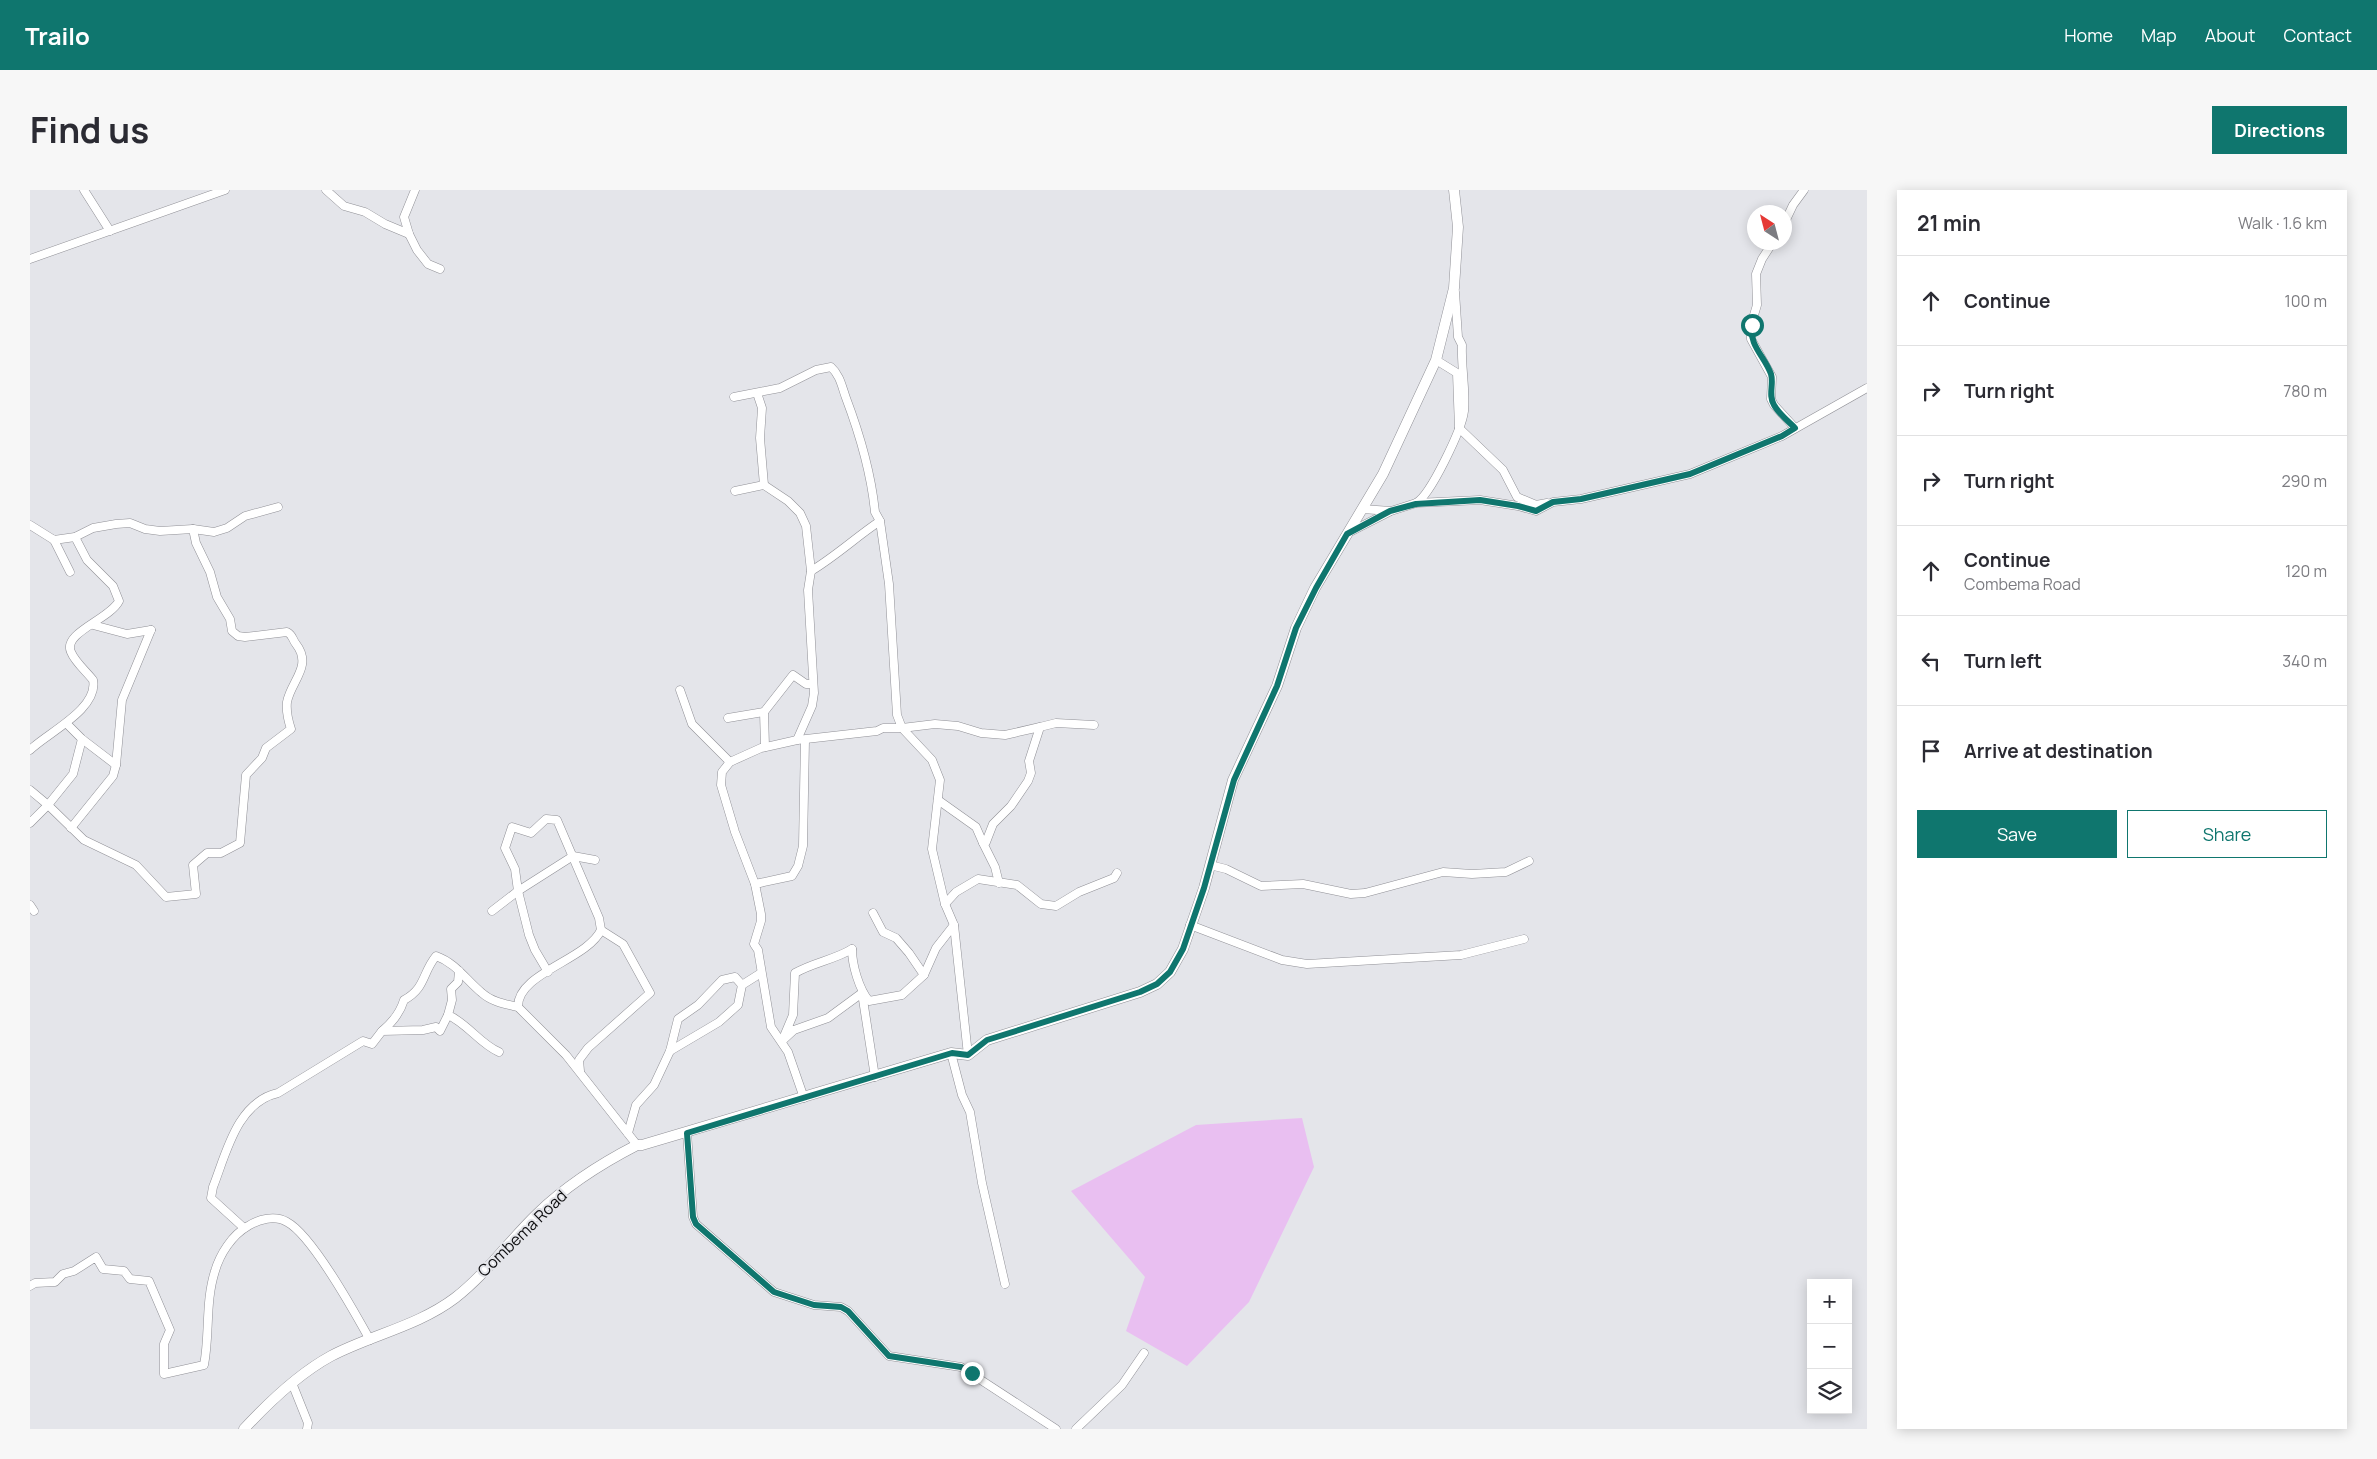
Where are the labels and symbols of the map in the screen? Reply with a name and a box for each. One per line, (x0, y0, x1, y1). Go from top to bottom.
north arrow (1747, 205, 1792, 250)
route start (1741, 314, 1764, 337)
street label: Combema Road (472, 1185, 572, 1281)
route end (961, 1362, 984, 1385)

